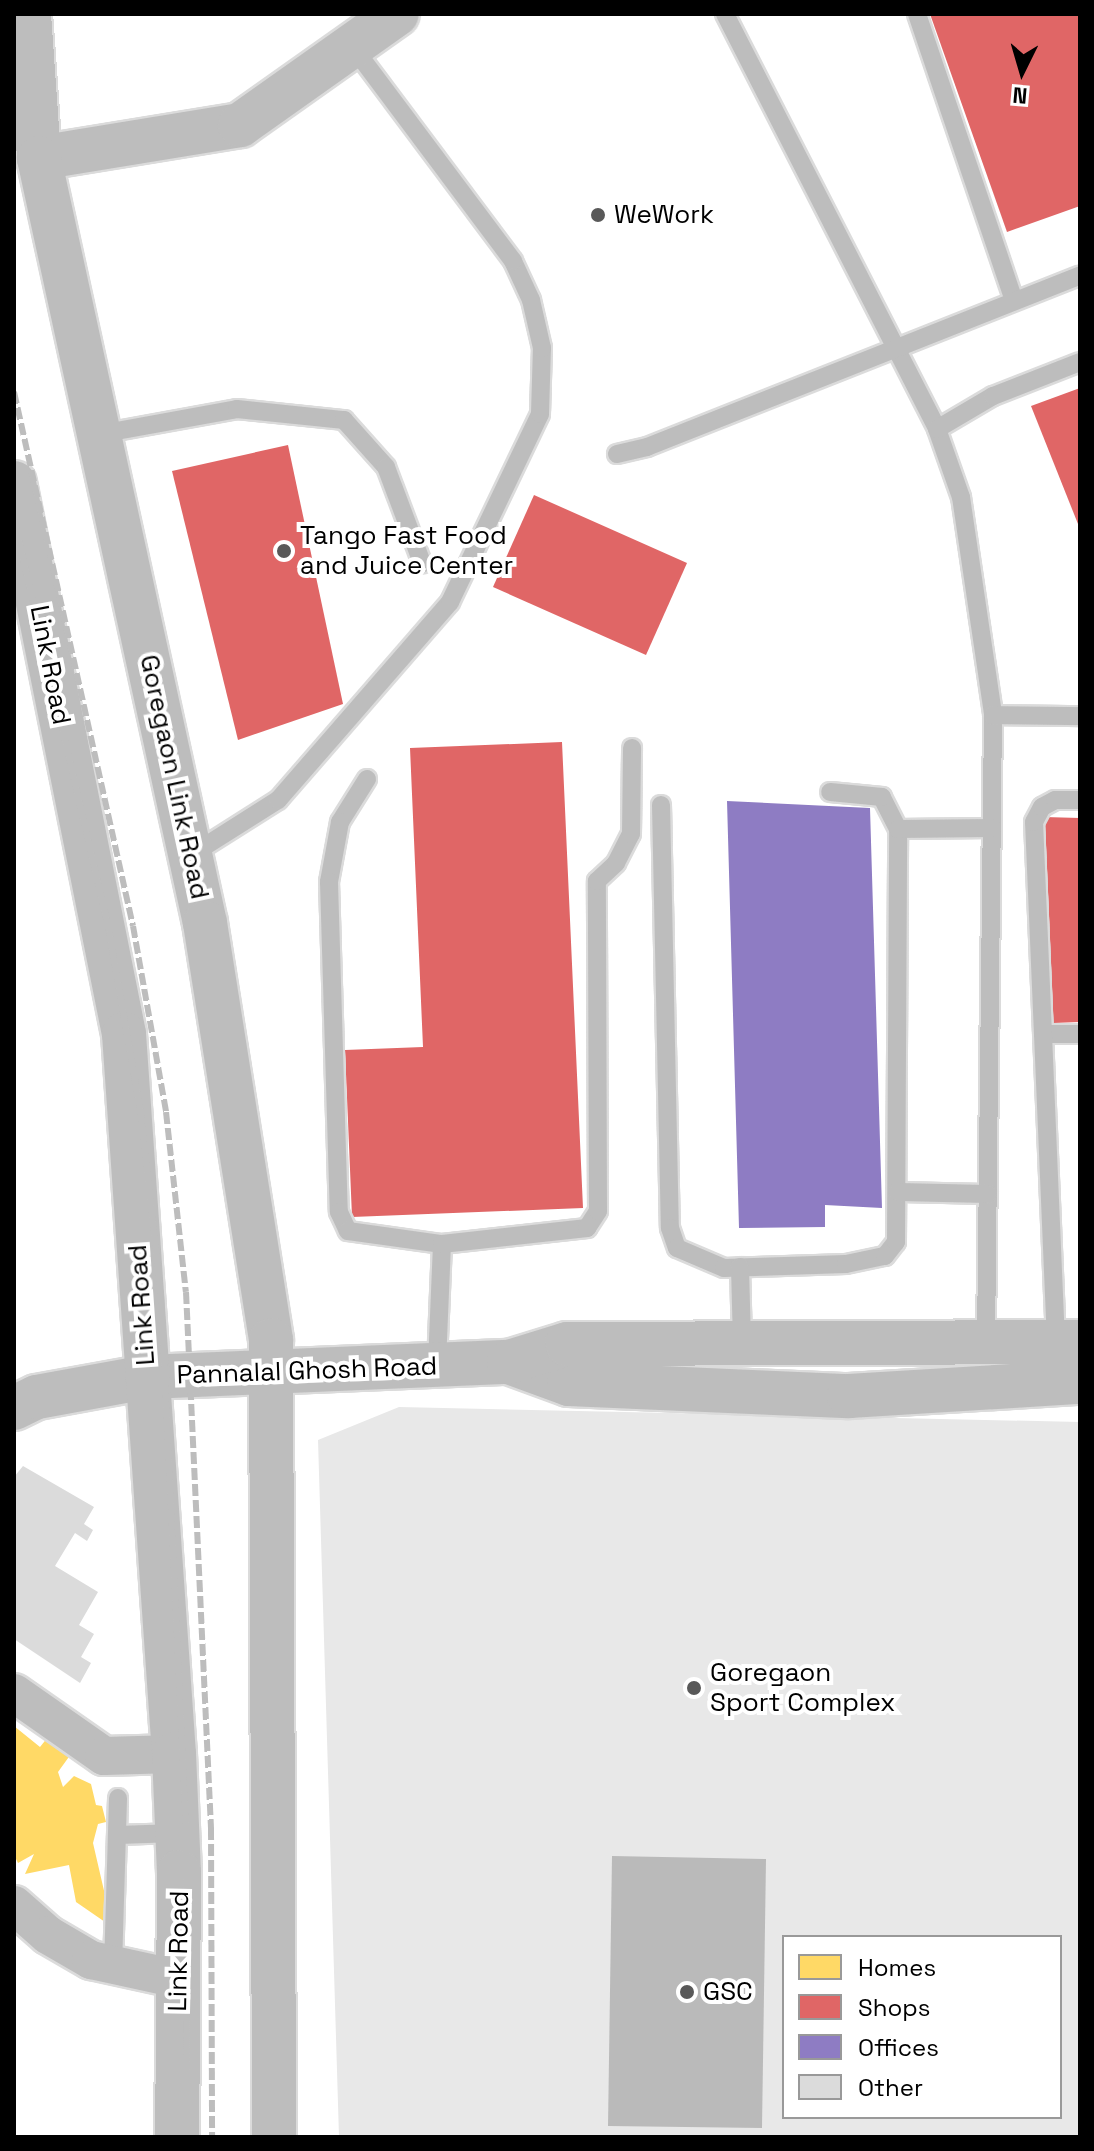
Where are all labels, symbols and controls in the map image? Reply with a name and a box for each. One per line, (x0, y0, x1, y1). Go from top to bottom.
north arrow (982, 32, 1062, 112)
text: N (1011, 81, 1028, 110)
place label: WeWork (614, 199, 714, 231)
marker: WeWork (589, 206, 607, 224)
place label: Tango Fast Food and Juice Center (300, 520, 513, 582)
marker: Tango Fast Food and Juice Center (275, 542, 293, 560)
street label: Link Road (23, 603, 77, 727)
street label: Goregaon Link Road (133, 652, 215, 902)
street label: Link Road (122, 1244, 162, 1366)
street label: Pannalal Ghosh Road (176, 1351, 438, 1391)
place label: Goregaon Sport Complex (710, 1657, 895, 1718)
marker: Goregaon Sport Complex (685, 1679, 703, 1697)
street label: Link Road (162, 1890, 196, 2012)
legend (782, 1935, 1062, 2119)
text: Homes (858, 1952, 936, 1983)
place label: GSC (703, 1976, 753, 2008)
marker: GSC (678, 1983, 696, 2001)
text: Shops (858, 1992, 930, 2023)
text: Offices (858, 2032, 939, 2063)
text: Other (858, 2072, 923, 2103)

